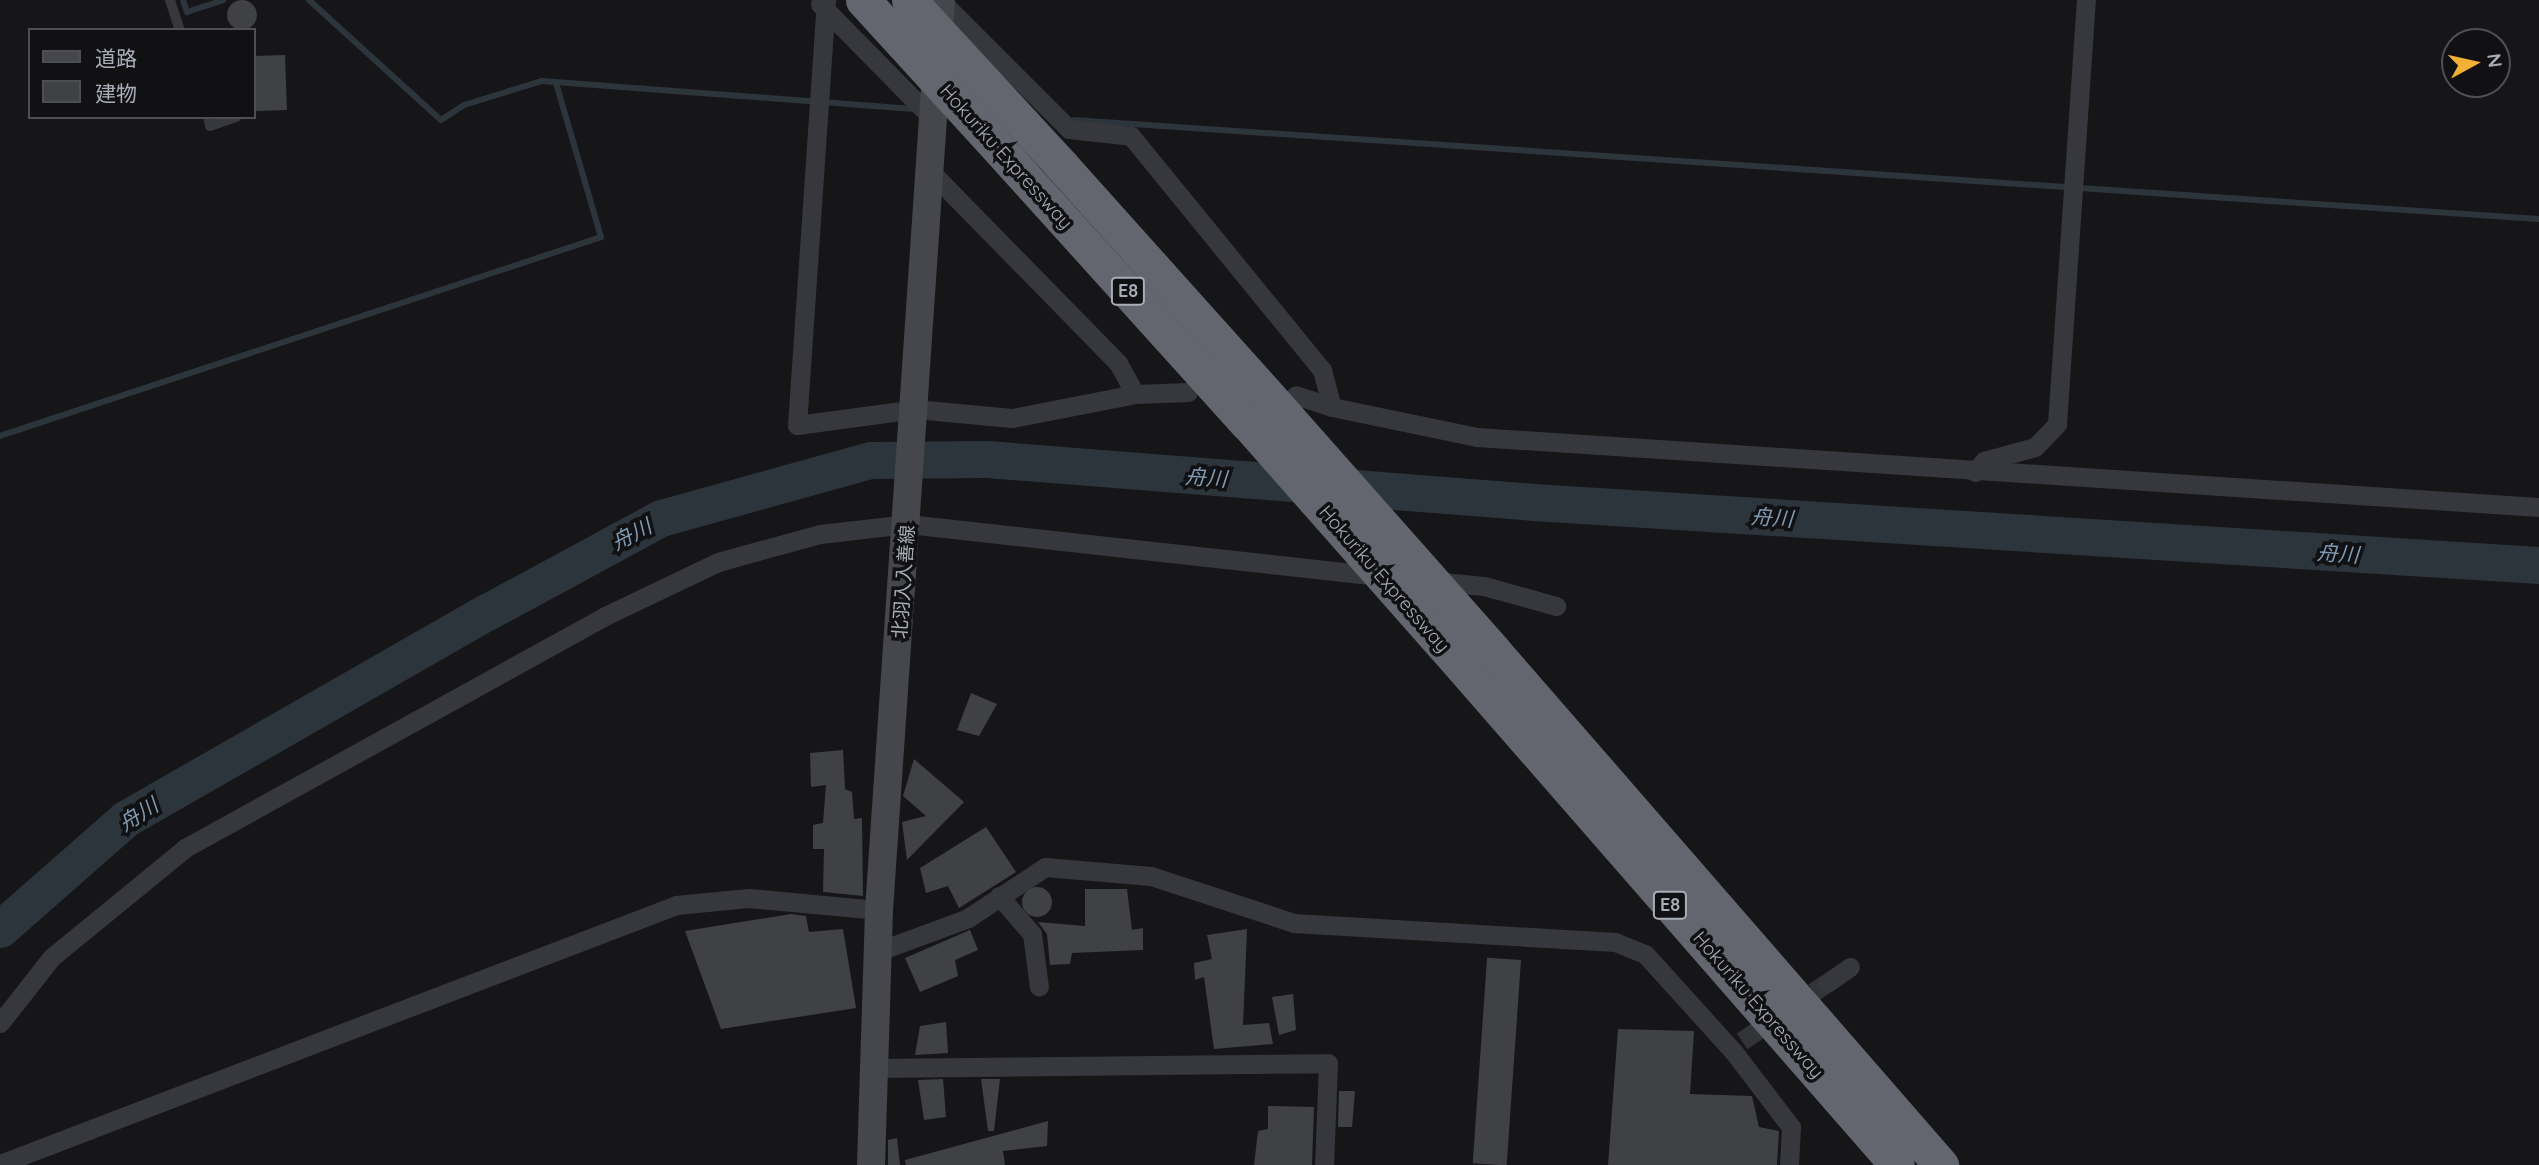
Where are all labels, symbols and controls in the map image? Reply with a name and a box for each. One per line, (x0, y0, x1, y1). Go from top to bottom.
legend (28, 28, 256, 119)
north arrow (2441, 28, 2511, 98)
text: 道路 (95, 45, 137, 71)
text: N (2482, 52, 2508, 69)
text: 建物 (95, 80, 137, 106)
street label: Hokuriku Expressway (935, 80, 1077, 234)
road number: E8 (1110, 276, 1146, 306)
water label: 舟川 (1184, 463, 1228, 491)
street label: Hokuriku Expressway (1314, 501, 1454, 657)
water label: 舟川 (1750, 503, 1794, 531)
water label: 舟川 (607, 513, 655, 555)
street label: 北羽入入善線 (889, 524, 919, 640)
water label: 舟川 (2316, 539, 2360, 567)
water label: 舟川 (114, 792, 162, 836)
road number: E8 (1652, 890, 1688, 920)
street label: Hokuriku Expressway (1688, 927, 1828, 1083)

